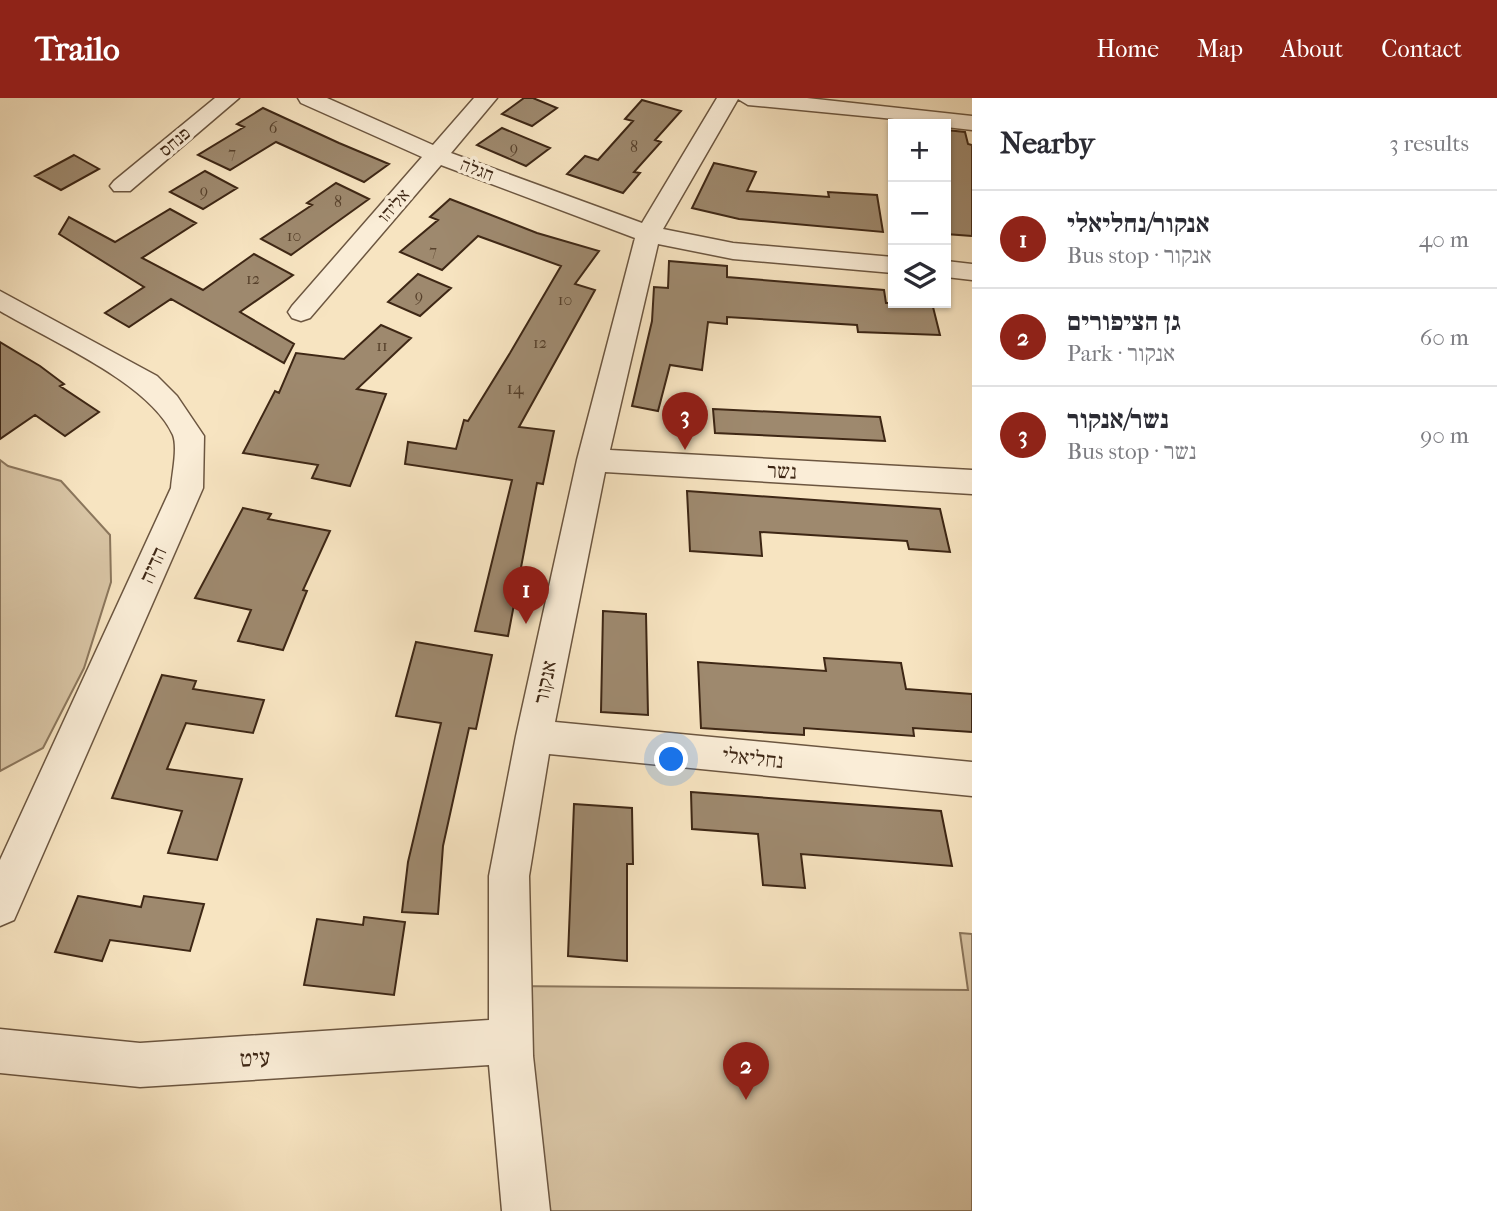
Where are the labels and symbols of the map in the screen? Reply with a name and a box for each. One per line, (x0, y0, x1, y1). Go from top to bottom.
house number: 6 (269, 118, 278, 137)
street label: פנחס (155, 123, 195, 161)
house number: 8 (630, 137, 638, 156)
house number: 9 (510, 138, 518, 157)
house number: 7 (228, 143, 236, 162)
street label: חגלה (457, 154, 497, 186)
house number: 9 (200, 181, 208, 200)
street label: אליהו (374, 185, 414, 227)
house number: 8 (334, 192, 342, 211)
house number: 10 (287, 226, 301, 245)
house number: 7 (429, 241, 437, 260)
house number: 12 (246, 269, 260, 288)
house number: 9 (415, 286, 423, 305)
house number: 10 (558, 290, 572, 309)
house number: 12 (533, 333, 547, 352)
house number: 11 (376, 336, 388, 355)
house number: 14 (506, 378, 524, 399)
pin: 3 (662, 392, 708, 450)
street label: נשר (766, 458, 798, 484)
street label: הדיה (134, 543, 172, 587)
pin: 1 (503, 566, 549, 624)
street label: אנקור (529, 658, 561, 706)
your location (654, 742, 688, 776)
street label: נחליאלי (721, 743, 785, 773)
pin: 2 (723, 1042, 769, 1100)
street label: עיט (239, 1043, 271, 1073)

